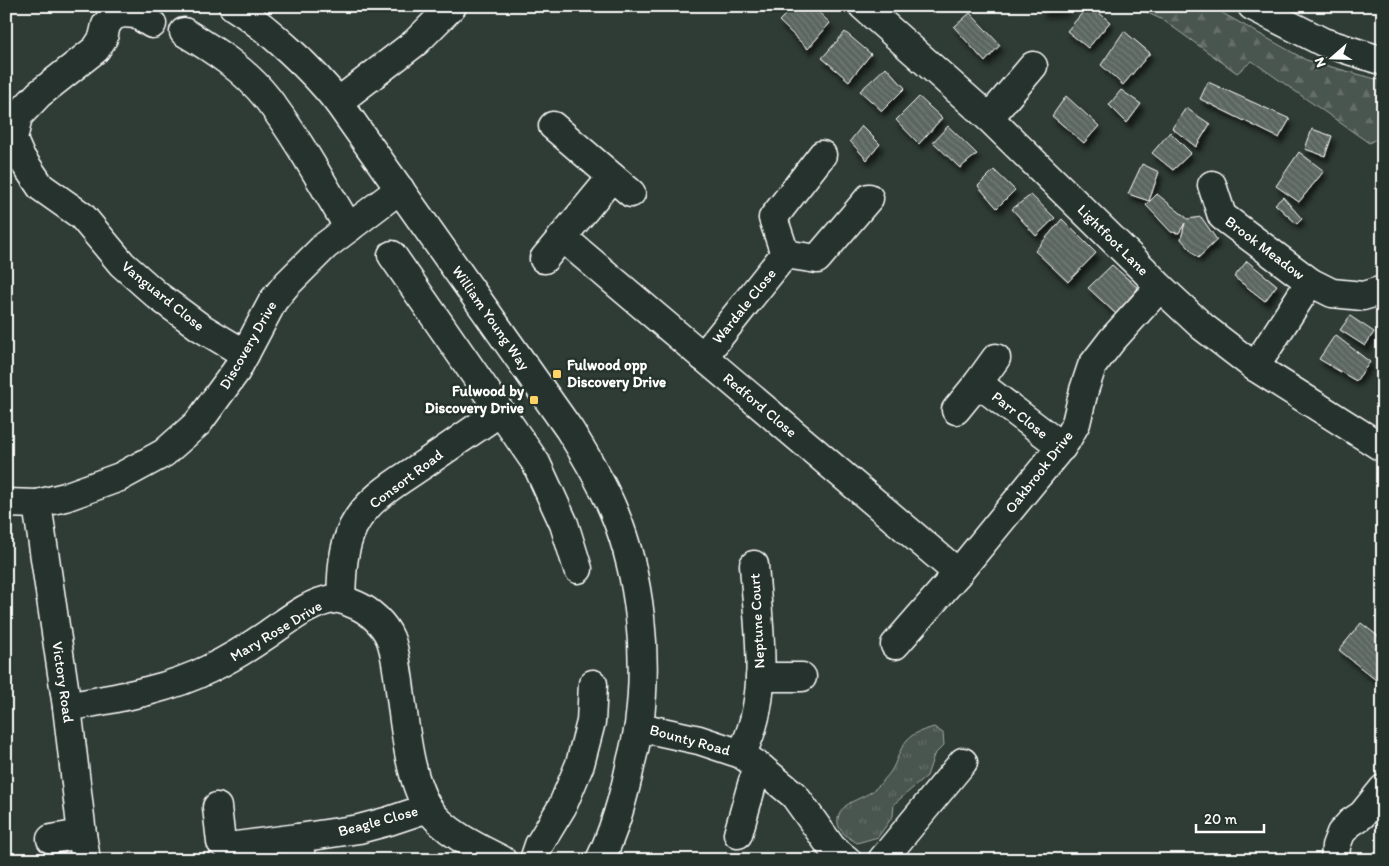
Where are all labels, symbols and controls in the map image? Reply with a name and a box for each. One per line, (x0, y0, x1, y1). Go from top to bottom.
north arrow (1306, 32, 1356, 82)
text: N (1311, 55, 1330, 70)
street label: Lightfoot Lane (1074, 201, 1152, 279)
street label: Brook Meadow (1222, 212, 1308, 284)
street label: Vanguard Close (118, 257, 208, 335)
street label: William Young Way (448, 262, 534, 374)
street label: Wardale Close (708, 265, 780, 347)
street label: Discovery Drive (215, 298, 281, 392)
place label: Fulwood opp Discovery Drive (567, 356, 666, 392)
marker: Fulwood opp Discovery Drive (551, 368, 563, 380)
street label: Redford Close (719, 369, 801, 441)
place label: Fulwood by Discovery Drive (425, 382, 525, 418)
street label: Parr Close (988, 387, 1052, 443)
marker: Fulwood by Discovery Drive (528, 394, 540, 406)
street label: Oakbrook Drive (1001, 427, 1077, 517)
street label: Consort Road (366, 445, 446, 513)
street label: Neptune Court (746, 573, 768, 669)
street label: Mary Rose Drive (227, 596, 325, 666)
street label: Victory Road (48, 640, 78, 724)
street label: Bounty Road (648, 721, 733, 760)
scale bar (1196, 801, 1264, 833)
street label: Beagle Close (336, 802, 420, 840)
text: 20 m (1204, 810, 1238, 828)

